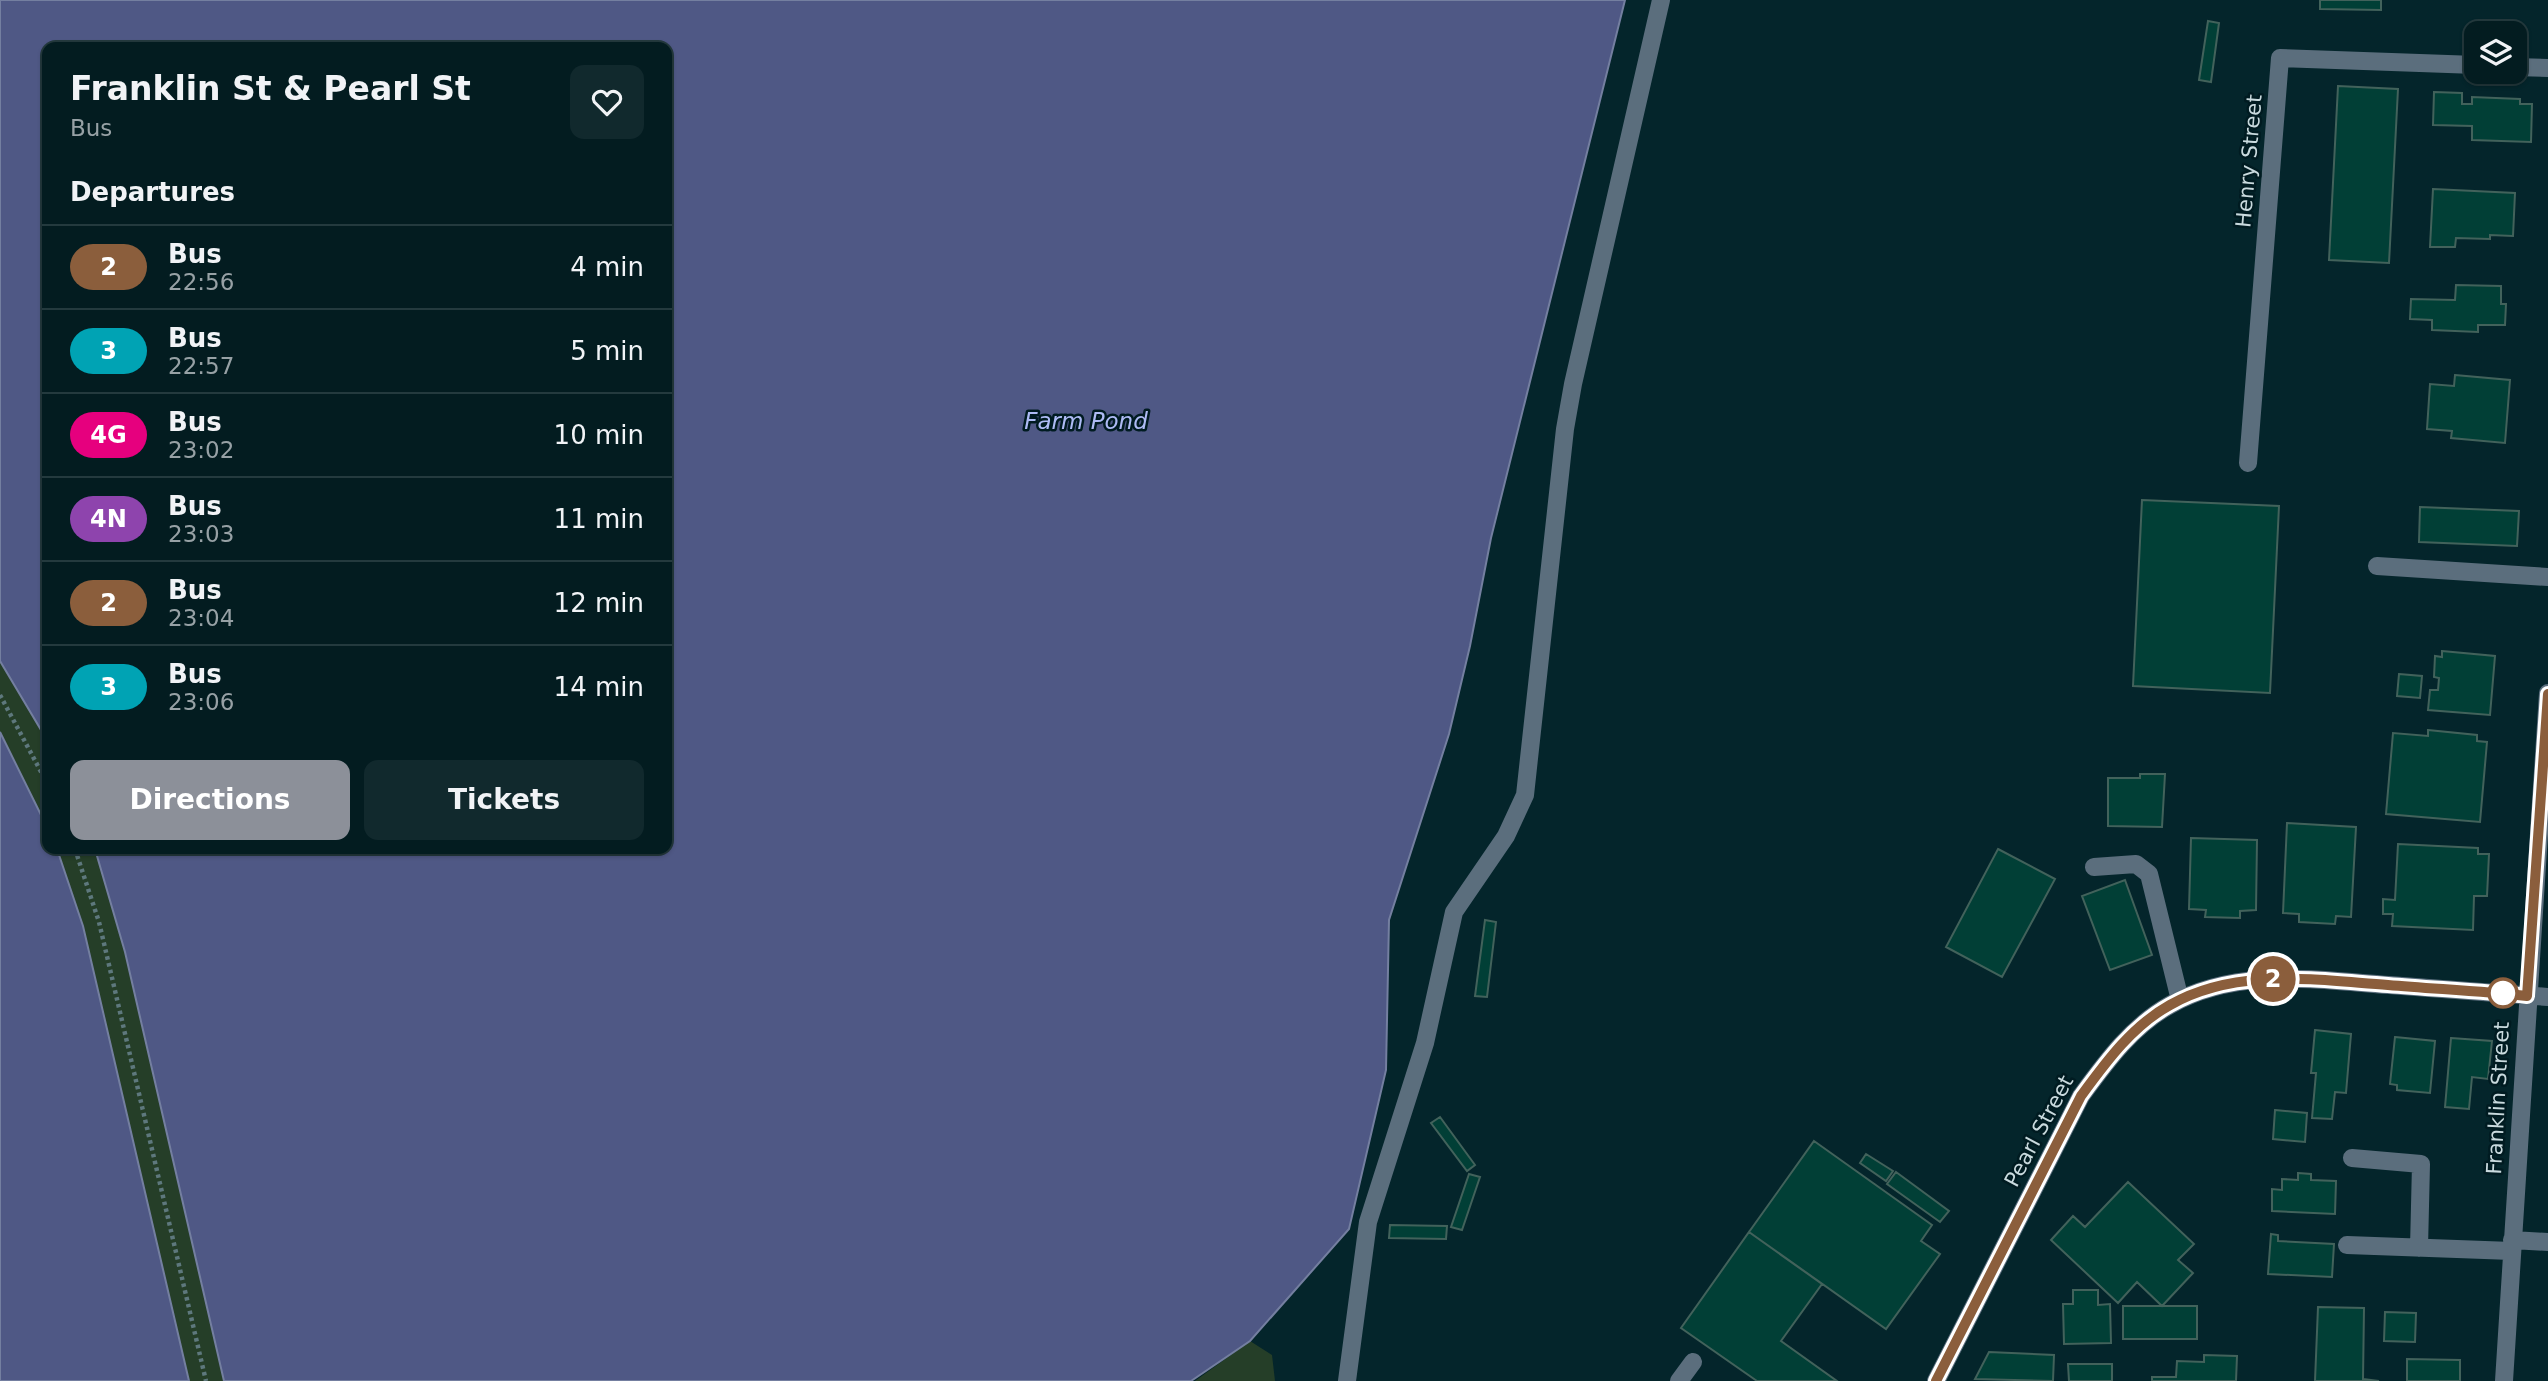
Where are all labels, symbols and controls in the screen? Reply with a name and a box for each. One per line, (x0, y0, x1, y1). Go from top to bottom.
map controls (2464, 21, 2527, 84)
button: layers (2464, 21, 2527, 84)
button: heart (570, 65, 644, 139)
text: Franklin St & Pearl St (70, 69, 471, 108)
street label: Henry Street (2231, 93, 2267, 229)
text: Bus (70, 115, 112, 141)
text: Departures (70, 177, 235, 207)
text: Bus (168, 239, 222, 269)
text: 4 min (570, 252, 644, 282)
text: 2 (100, 253, 117, 281)
text: 22:56 (168, 269, 234, 295)
text: Bus (168, 323, 222, 353)
text: 5 min (570, 336, 644, 366)
text: 3 (100, 337, 117, 365)
text: 22:57 (168, 353, 234, 379)
text: Bus (168, 407, 222, 437)
water label: Farm Pond (1024, 408, 1148, 434)
text: 10 min (554, 420, 644, 450)
text: 4G (90, 421, 127, 449)
text: 23:02 (168, 437, 234, 463)
text: Bus (168, 491, 222, 521)
text: 11 min (554, 504, 644, 534)
text: 4N (90, 505, 127, 533)
text: 23:03 (168, 521, 234, 547)
text: Bus (168, 575, 222, 605)
text: 12 min (554, 588, 644, 618)
text: 2 (100, 589, 117, 617)
text: 23:04 (168, 605, 234, 631)
text: Bus (168, 659, 222, 689)
text: 14 min (554, 672, 644, 702)
text: 3 (100, 673, 117, 701)
text: 23:06 (168, 689, 234, 715)
button: Directions (70, 760, 350, 840)
button: Tickets (364, 760, 644, 840)
line badge: 2 (2250, 956, 2296, 1002)
text: 2 (2265, 965, 2281, 993)
unlabelled marker (2488, 978, 2518, 1008)
street label: Franklin Street (2482, 1021, 2514, 1175)
street label: Pearl Street (2000, 1071, 2078, 1191)

